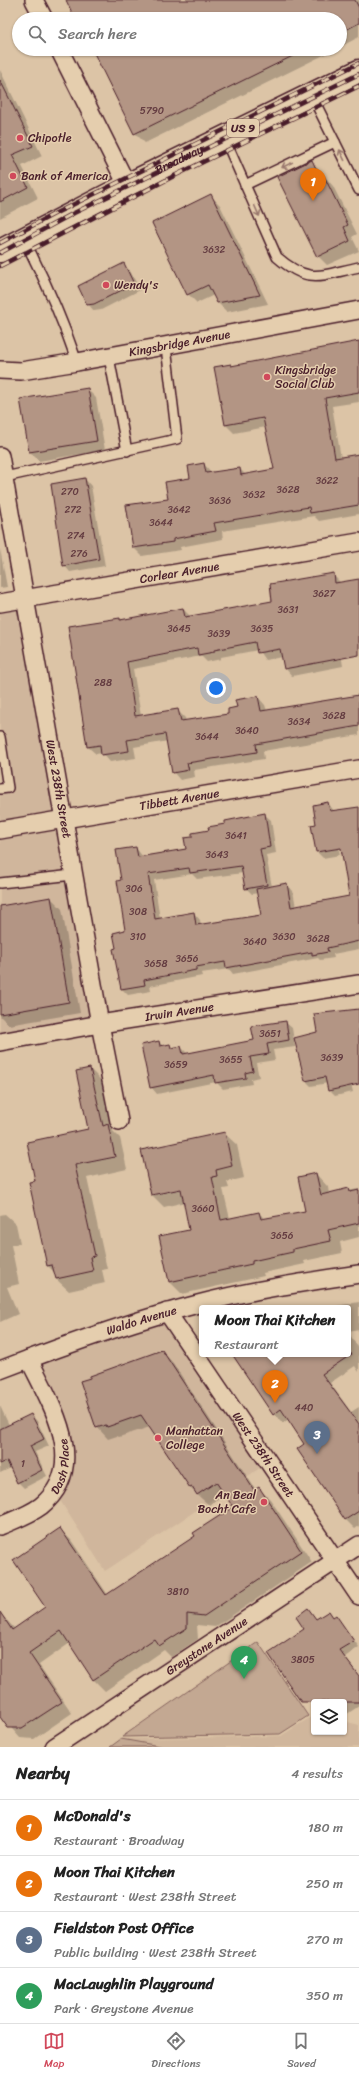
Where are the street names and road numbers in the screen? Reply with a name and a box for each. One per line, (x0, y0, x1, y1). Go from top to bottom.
road number: US 9 (227, 119, 259, 137)
street label: Broadway (151, 138, 208, 181)
street label: Kingsbridge Avenue (127, 323, 232, 363)
street label: Corlear Avenue (138, 555, 221, 590)
street label: West 238th Street (39, 738, 78, 840)
street label: Tibbett Avenue (138, 782, 221, 817)
street label: Irwin Avenue (142, 996, 216, 1028)
street label: Waldo Avenue (103, 1299, 179, 1342)
street label: West 238th Street (226, 1407, 300, 1502)
street label: Dash Place (44, 1437, 76, 1499)
street label: Greystone Avenue (161, 1610, 252, 1681)

